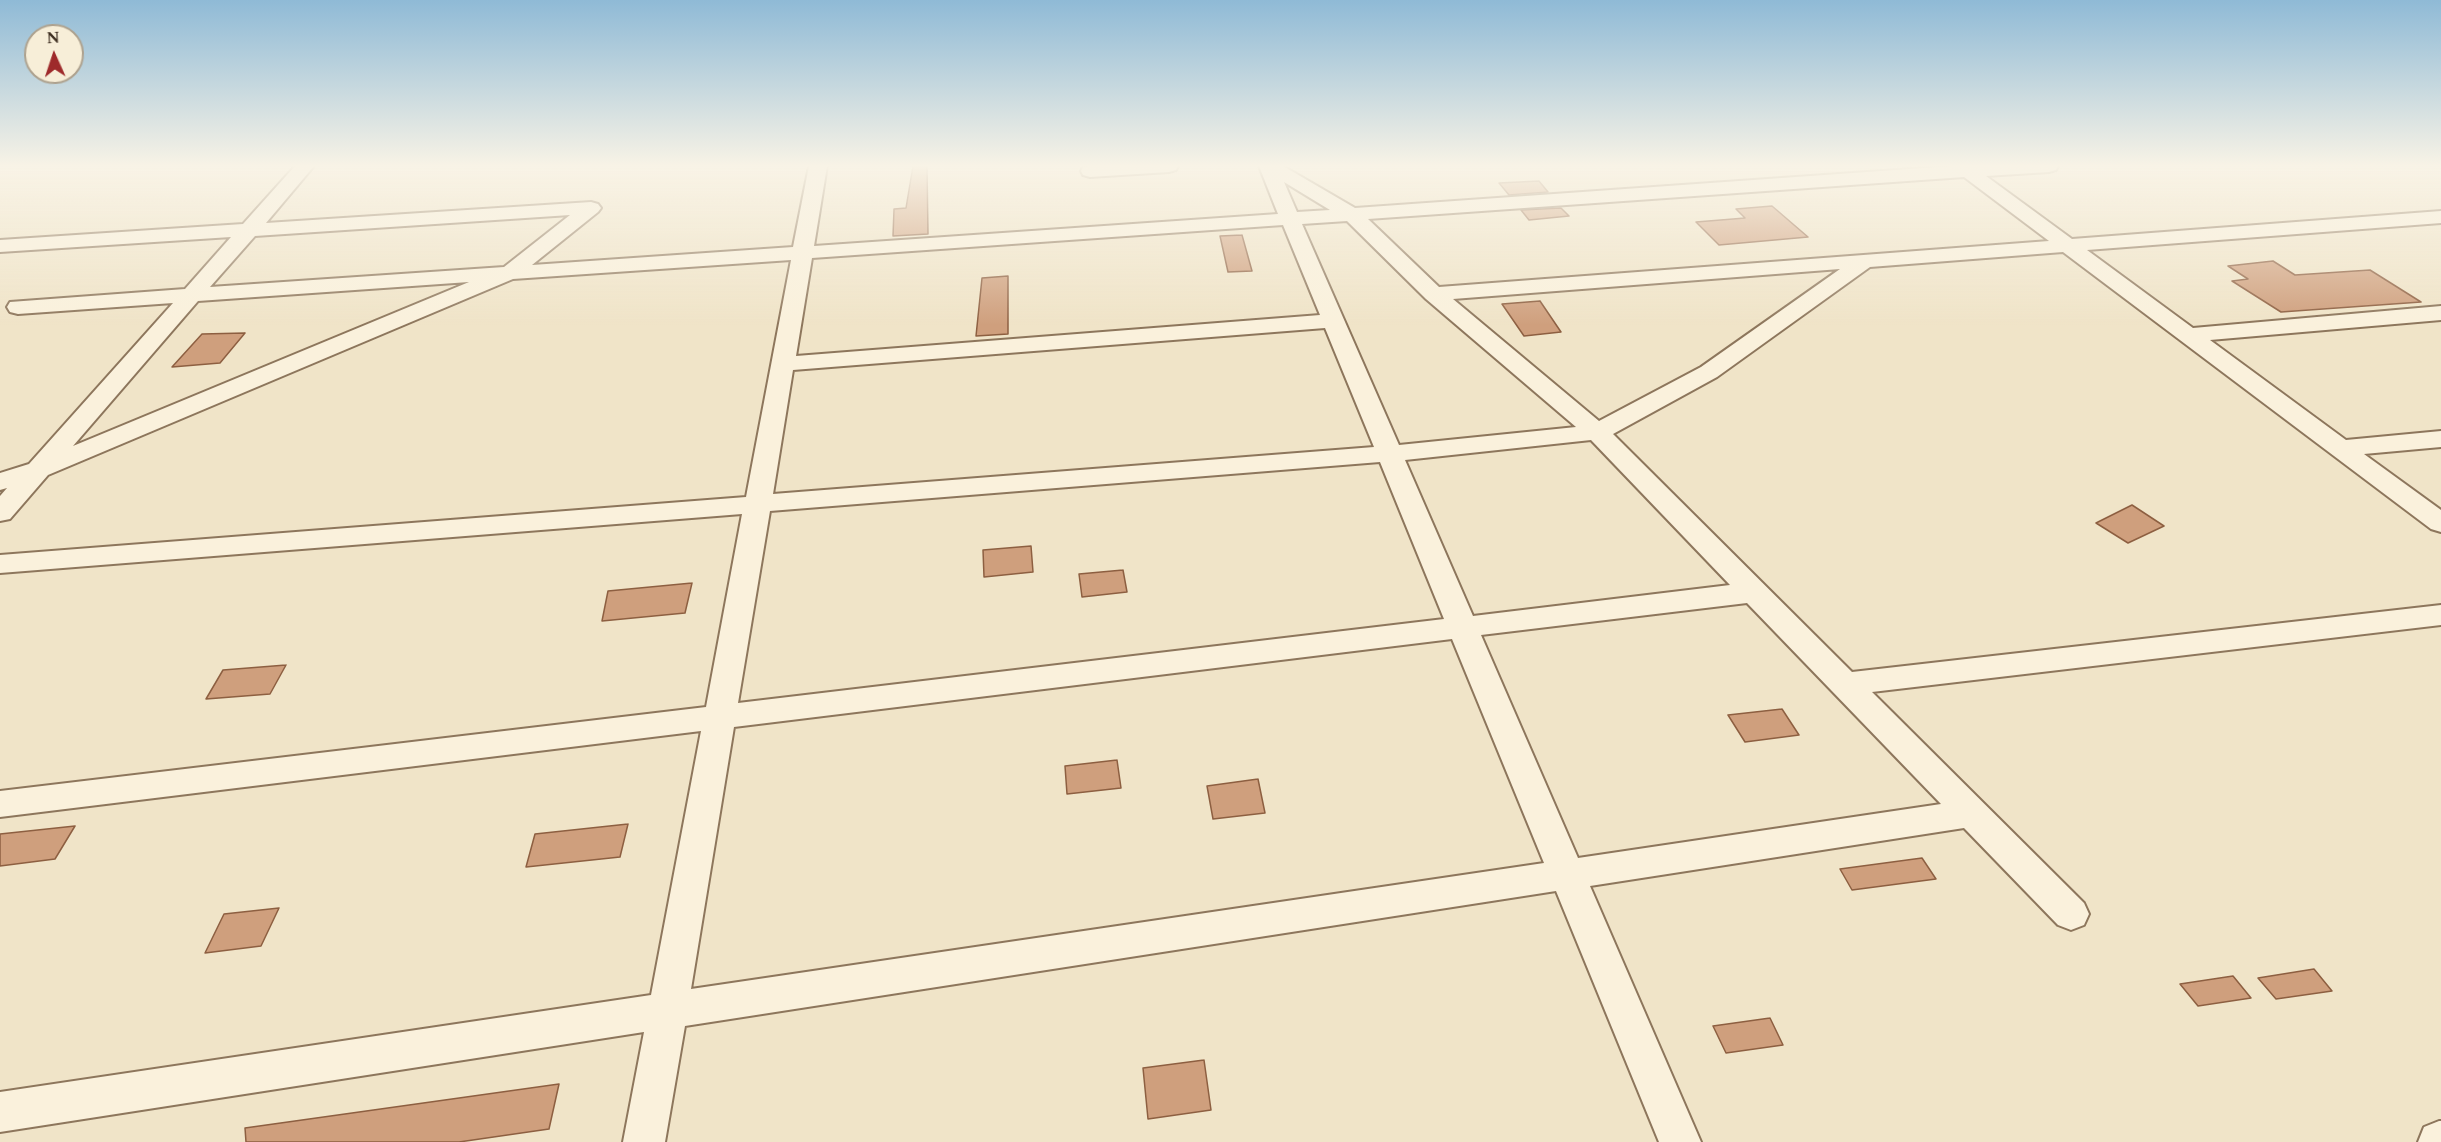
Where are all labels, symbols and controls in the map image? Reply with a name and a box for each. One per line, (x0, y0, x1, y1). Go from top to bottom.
north arrow (24, 24, 84, 84)
text: N (46, 26, 60, 50)

